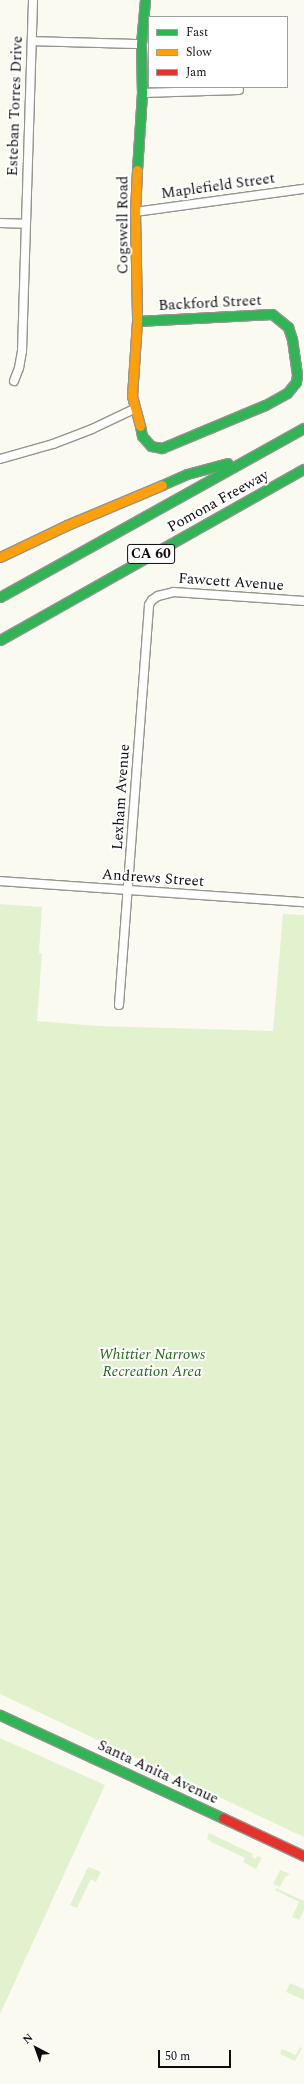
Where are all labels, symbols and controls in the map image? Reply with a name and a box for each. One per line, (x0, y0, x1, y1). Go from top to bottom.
legend (148, 16, 288, 88)
text: Fast (186, 23, 208, 42)
street label: Esteban Torres Drive (4, 35, 26, 177)
text: Slow (186, 43, 211, 62)
text: Jam (186, 63, 207, 82)
street label: Maplefield Street (160, 169, 276, 203)
street label: Cogswell Road (114, 176, 132, 274)
street label: Backford Street (158, 291, 262, 315)
street label: Pomona Freeway (164, 466, 272, 536)
road number: CA 60 (127, 542, 175, 566)
street label: Fawcett Avenue (178, 569, 284, 595)
street label: Lexham Avenue (108, 743, 134, 851)
street label: Andrews Street (101, 865, 205, 891)
park label: Whittier Narrows Recreation Area (99, 1345, 205, 1380)
street label: Santa Anita Avenue (95, 1736, 221, 1808)
north arrow (16, 2028, 56, 2068)
text: N (19, 2029, 37, 2048)
scale bar (160, 2042, 233, 2068)
text: 50 m (165, 2047, 190, 2066)

